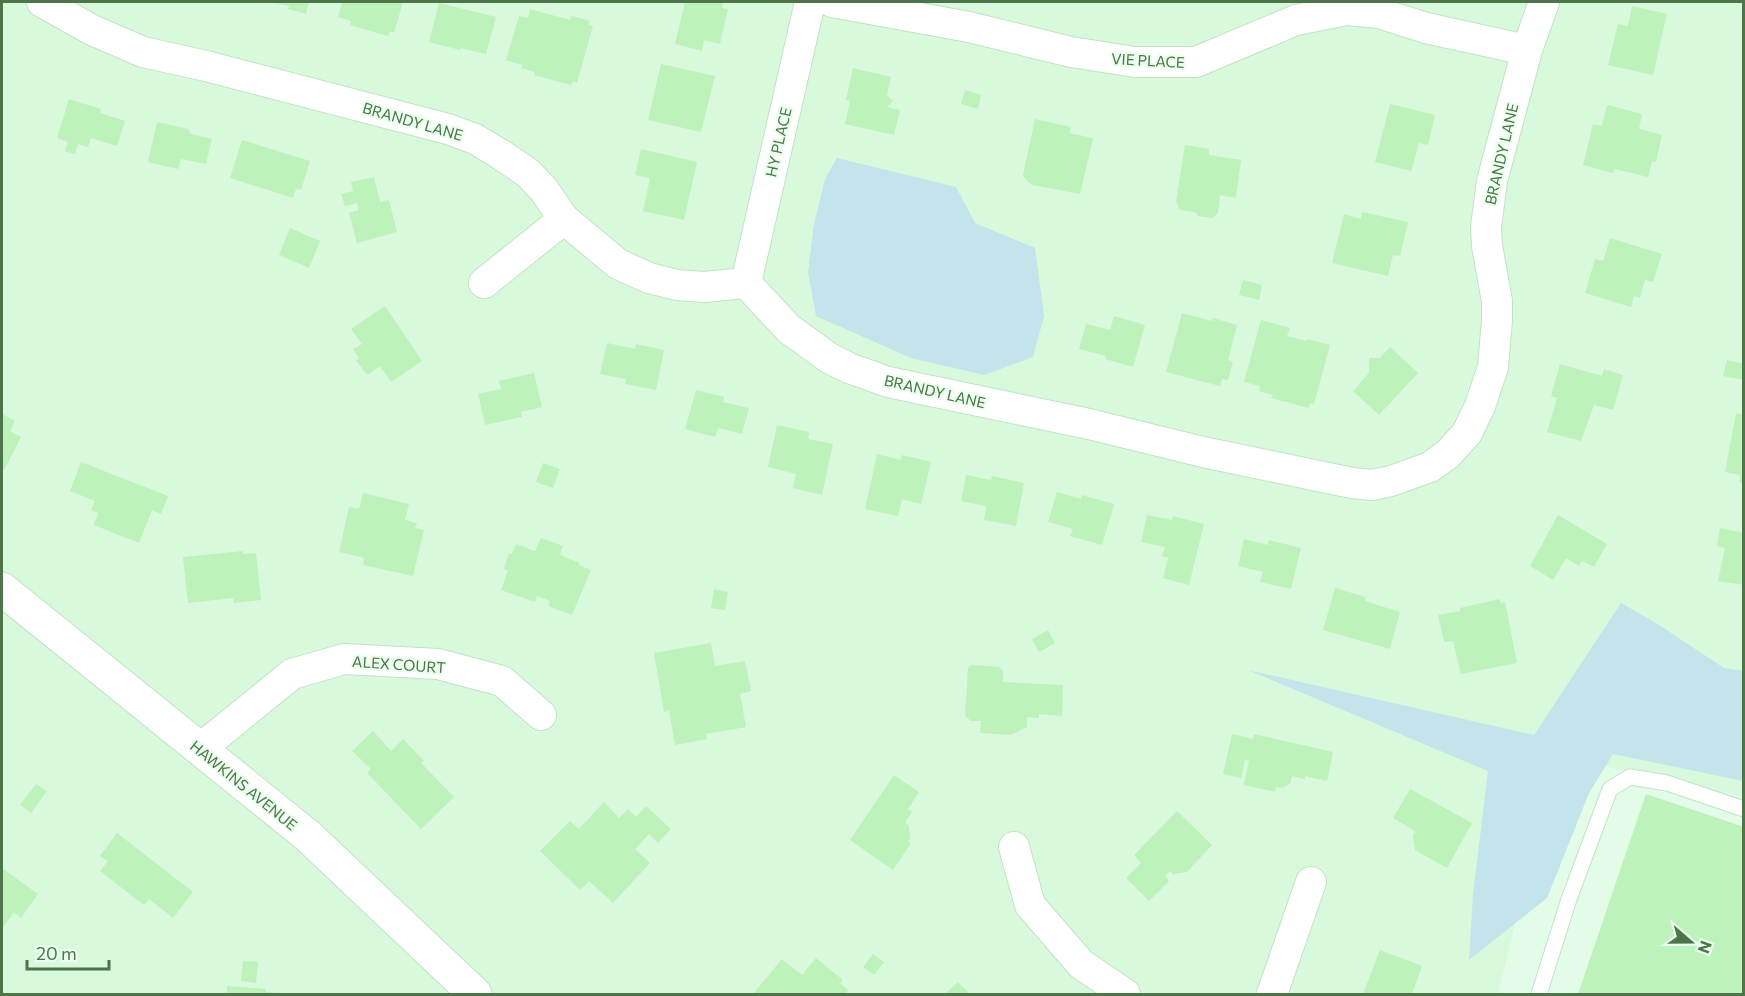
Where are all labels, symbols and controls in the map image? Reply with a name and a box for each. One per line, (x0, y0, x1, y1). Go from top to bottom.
street label: VIE PLACE (1111, 49, 1185, 71)
street label: BRANDY LANE (361, 98, 465, 144)
street label: BRANDY LANE (1481, 101, 1521, 207)
street label: HY PLACE (761, 105, 795, 179)
street label: BRANDY LANE (882, 371, 988, 411)
street label: ALEX COURT (352, 652, 447, 676)
street label: HAWKINS AVENUE (187, 736, 301, 834)
north arrow (1661, 912, 1721, 972)
scale bar (27, 933, 110, 971)
text: N (1695, 938, 1717, 956)
text: 20 m (36, 942, 77, 964)

